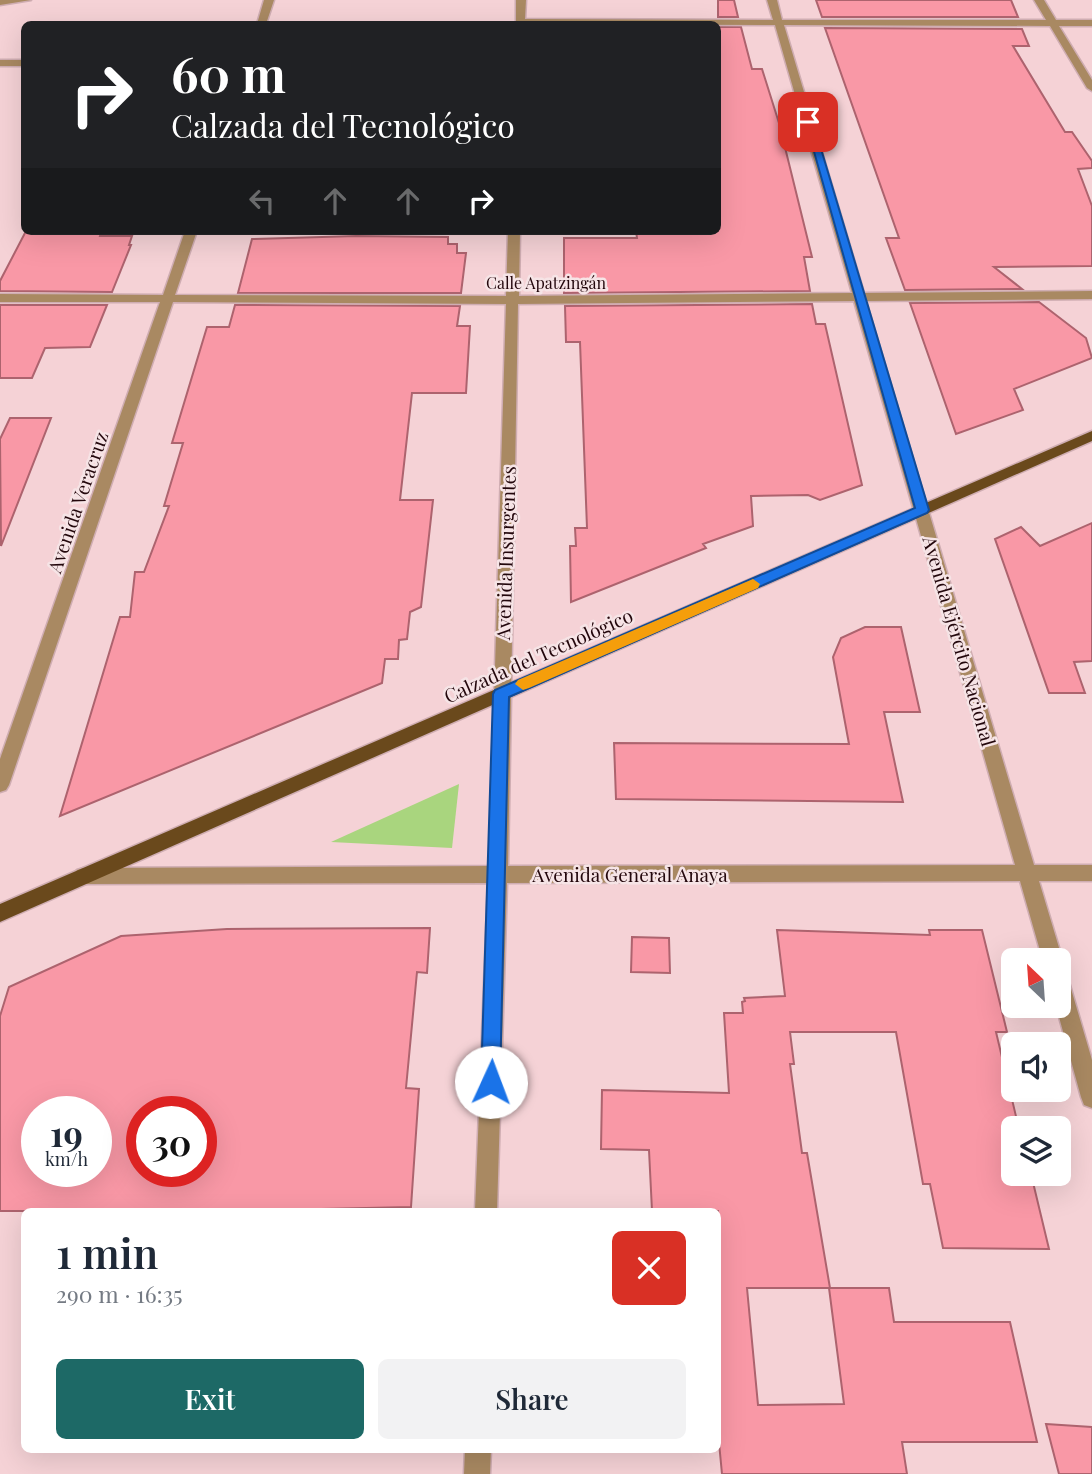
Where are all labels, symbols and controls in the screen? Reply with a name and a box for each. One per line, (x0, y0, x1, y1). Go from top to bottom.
text: 60 m (171, 40, 286, 105)
icon: right (56, 49, 147, 140)
pin (778, 92, 838, 152)
text: Calzada del Tecnológico (171, 103, 515, 146)
icon: arrive (789, 103, 827, 141)
icon: left (243, 182, 281, 220)
icon: ahead (316, 182, 354, 220)
icon: ahead (389, 182, 427, 220)
icon: right (462, 182, 500, 220)
street label: Calle Apatzingán (486, 272, 606, 293)
street label: Avenida Veracruz (40, 428, 113, 577)
street label: Avenida Insurgentes (489, 466, 521, 641)
street label: Avenida Ejército Nacional (917, 532, 1003, 750)
street label: Calzada del Tecnológico (439, 602, 637, 708)
street label: Avenida General Anaya (531, 861, 728, 887)
north arrow (1001, 948, 1071, 1018)
map controls (1001, 948, 1071, 1186)
button: sound (1001, 1032, 1071, 1102)
position arrow (454, 1045, 528, 1119)
speed limit sign: 30 (126, 1096, 217, 1187)
text: 19 (50, 1109, 83, 1156)
button: layers (1001, 1116, 1071, 1186)
text: km/h (45, 1147, 88, 1171)
text: 1 min (56, 1224, 158, 1280)
button: close (612, 1231, 686, 1305)
text: 290 m · 16:35 (56, 1278, 183, 1309)
button: Exit (56, 1359, 364, 1439)
button: Share (378, 1359, 686, 1439)

